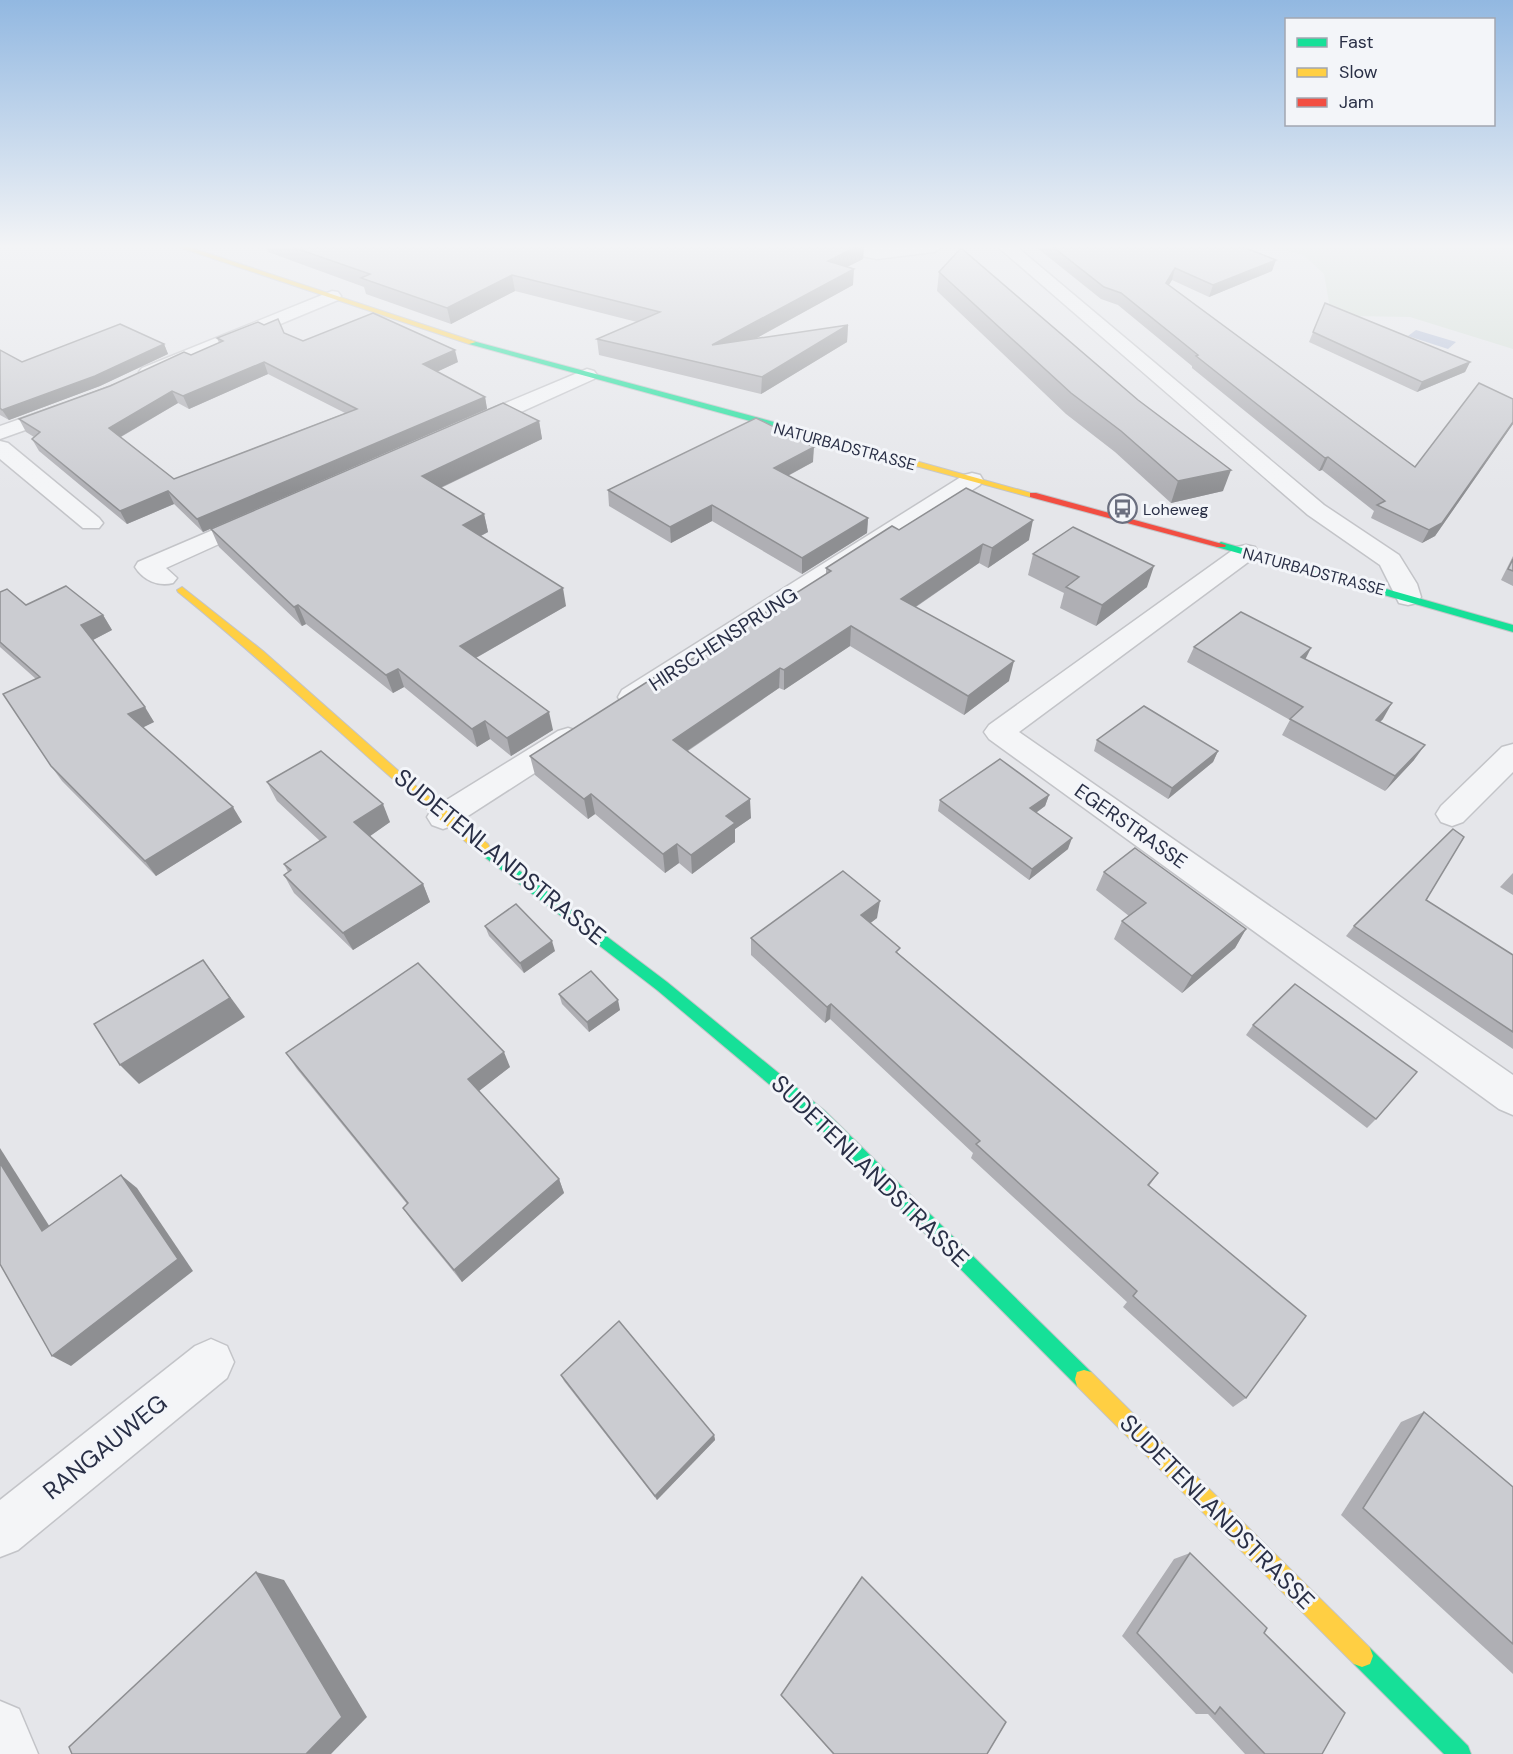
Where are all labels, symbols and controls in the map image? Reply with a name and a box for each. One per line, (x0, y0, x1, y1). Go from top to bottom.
legend (1285, 18, 1495, 126)
text: Fast (1339, 30, 1374, 54)
text: Slow (1339, 60, 1378, 84)
text: Jam (1339, 90, 1374, 114)
street label: NATURBADSTRASSE (772, 417, 918, 476)
bus stop icon: Loheweg (1106, 493, 1138, 525)
place label: Loheweg (1143, 499, 1208, 520)
street label: NATURBADSTRASSE (1241, 542, 1387, 601)
street label: HIRSCHENSPRUNG (644, 581, 802, 697)
street label: SUDETENLANDSTRASSE (388, 762, 612, 952)
street label: EGERSTRASSE (1070, 778, 1192, 874)
street label: SUDETENLANDSTRASSE (765, 1068, 976, 1273)
street label: RANGAUWEG (36, 1387, 173, 1506)
street label: SUDETENLANDSTRASSE (1113, 1407, 1322, 1616)

